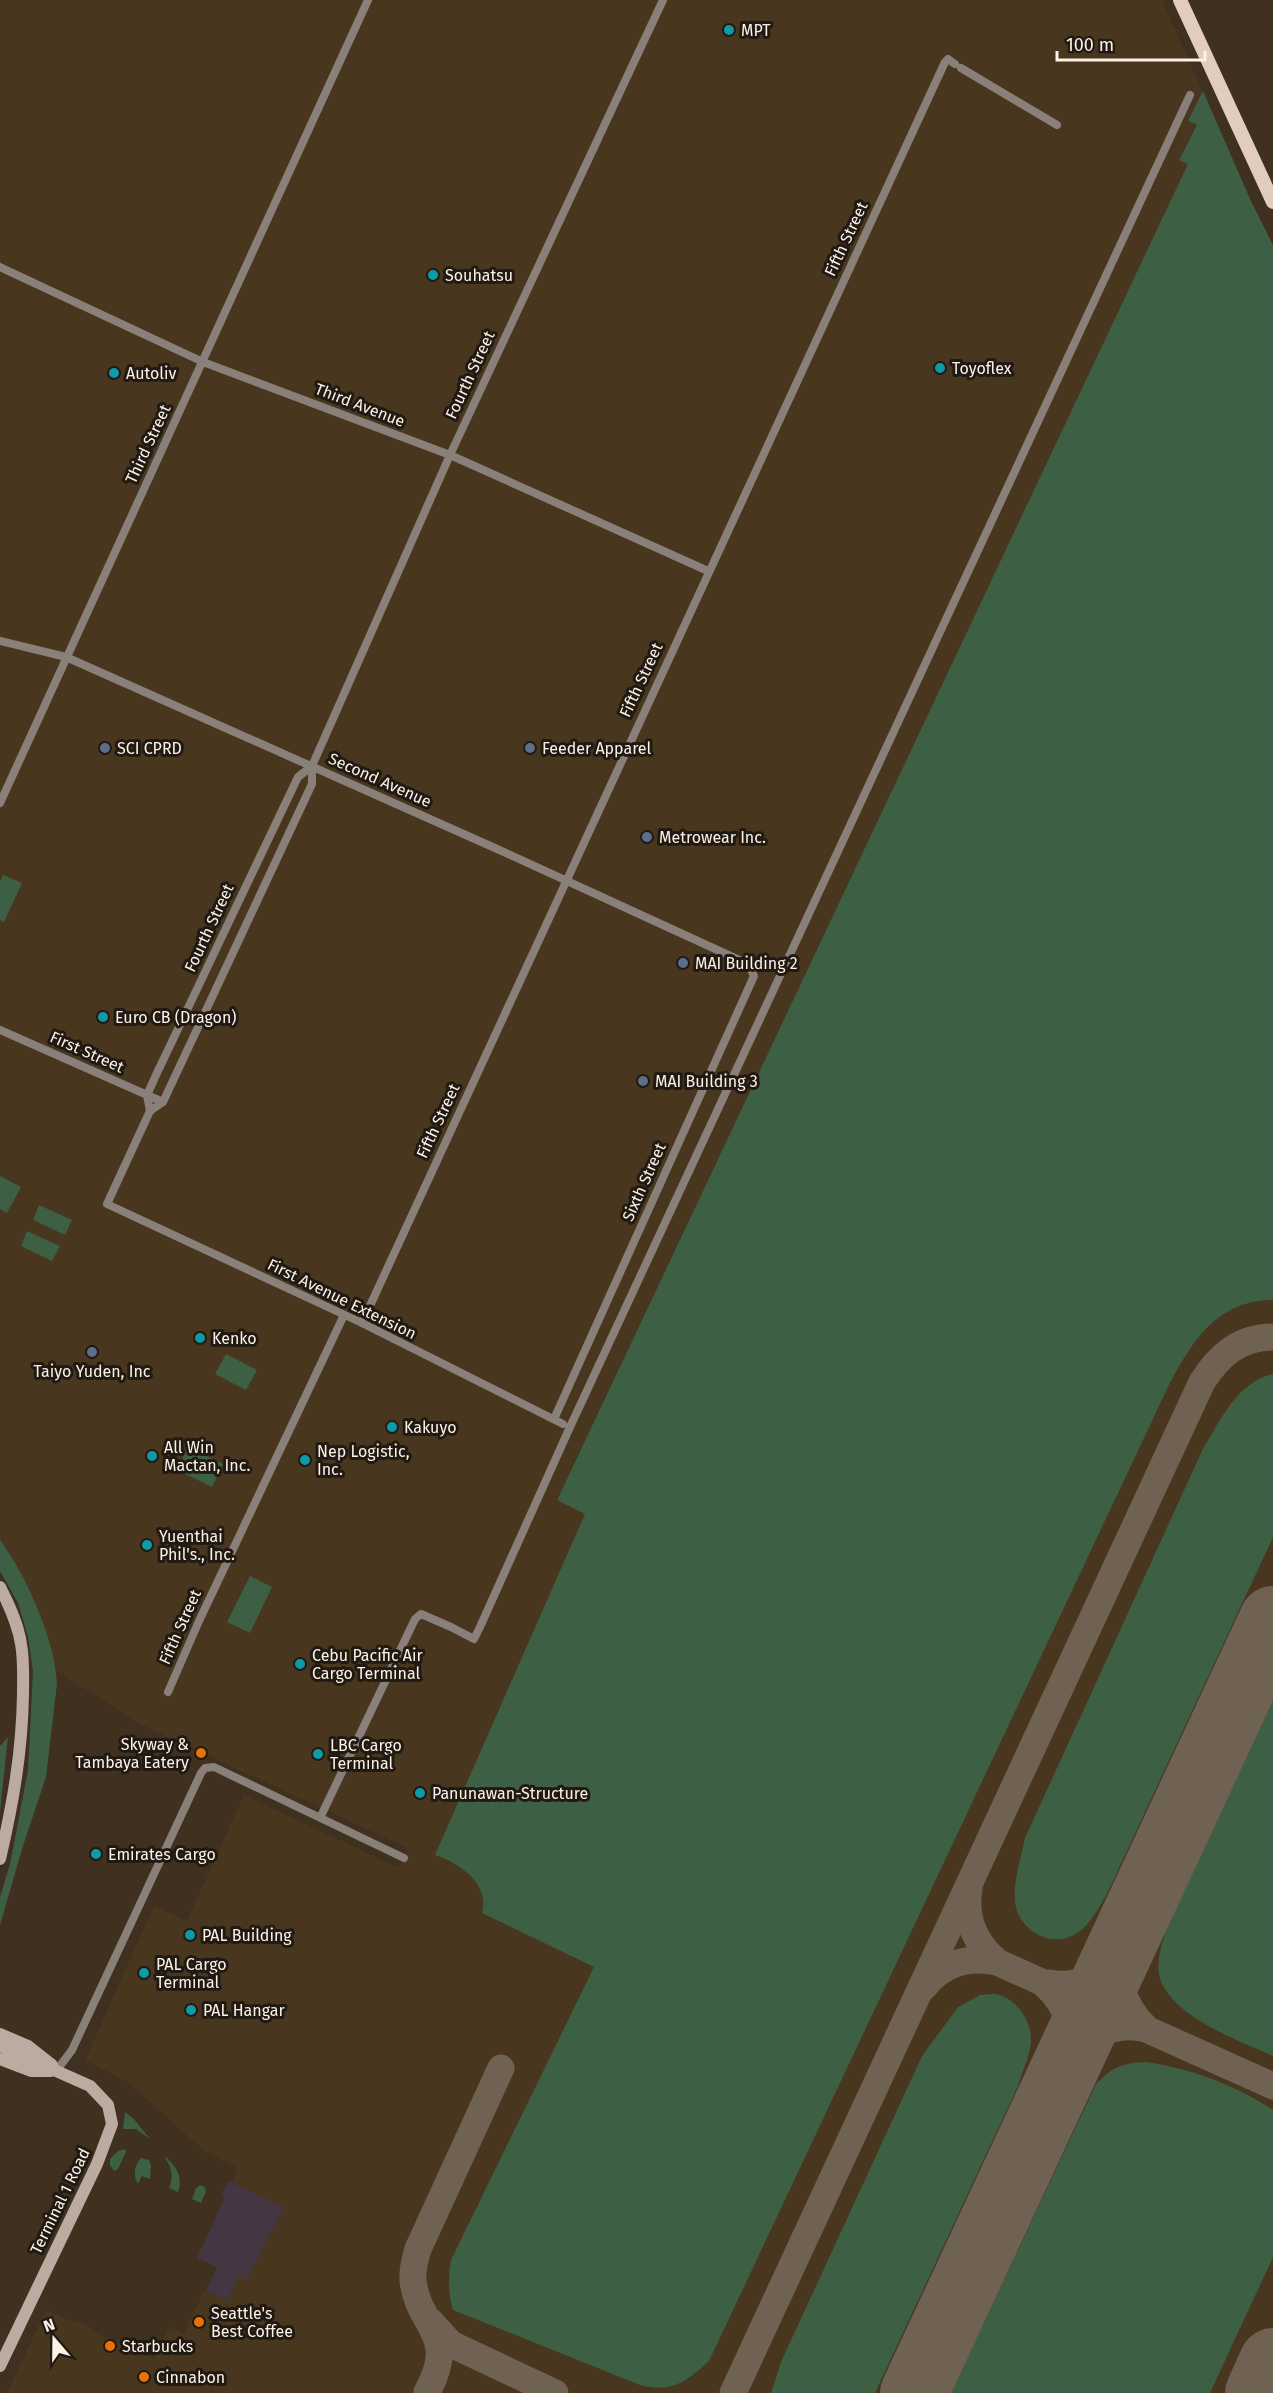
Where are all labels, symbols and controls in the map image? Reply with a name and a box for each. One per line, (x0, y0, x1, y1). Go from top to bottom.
place label: MPT (741, 21, 771, 40)
marker: MPT (722, 23, 736, 37)
scale bar (1057, 24, 1206, 62)
text: 100 m (1066, 34, 1114, 56)
street label: Fifth Street (820, 199, 872, 279)
place label: Souhatsu (445, 266, 513, 285)
marker: Souhatsu (426, 268, 440, 282)
street label: Fourth Street (441, 328, 499, 422)
place label: Toyoflex (952, 359, 1012, 378)
marker: Toyoflex (933, 361, 947, 375)
place label: Autoliv (126, 364, 177, 383)
marker: Autoliv (107, 366, 121, 380)
street label: Third Avenue (312, 379, 408, 431)
street label: Third Street (121, 401, 175, 487)
street label: Fifth Street (615, 640, 667, 720)
place label: SCI CPRD (117, 739, 182, 758)
place label: Feeder Apparel (542, 739, 652, 758)
marker: SCI CPRD (98, 741, 112, 755)
marker: Feeder Apparel (523, 741, 537, 755)
street label: Second Avenue (326, 749, 434, 811)
place label: Metrowear Inc. (659, 828, 766, 847)
marker: Metrowear Inc. (640, 830, 654, 844)
street label: Fourth Street (180, 881, 238, 975)
place label: MAI Building 2 (695, 954, 798, 973)
marker: MAI Building 2 (676, 956, 690, 970)
place label: Euro CB (Dragon) (115, 1008, 236, 1027)
marker: Euro CB (Dragon) (96, 1010, 110, 1024)
street label: First Street (47, 1027, 127, 1077)
place label: MAI Building 3 (655, 1072, 758, 1091)
marker: MAI Building 3 (636, 1074, 650, 1088)
street label: Fifth Street (412, 1081, 464, 1161)
street label: Sixth Street (618, 1140, 670, 1224)
street label: First Avenue Extension (264, 1255, 420, 1343)
place label: Kenko (212, 1329, 257, 1348)
marker: Kenko (193, 1331, 207, 1345)
marker: Taiyo Yuden, Inc (85, 1345, 99, 1359)
place label: Taiyo Yuden, Inc (34, 1362, 151, 1381)
place label: Kakuyo (404, 1418, 457, 1437)
marker: Kakuyo (385, 1420, 399, 1434)
place label: All Win Mactan, Inc. (164, 1438, 251, 1475)
place label: Nep Logistic, Inc. (317, 1442, 410, 1479)
marker: All Win Mactan, Inc. (145, 1449, 159, 1463)
marker: Nep Logistic, Inc. (298, 1453, 312, 1467)
place label: Yuenthai Phil's., Inc. (159, 1527, 235, 1564)
marker: Yuenthai Phil's., Inc. (140, 1538, 154, 1552)
street label: Fifth Street (155, 1586, 205, 1667)
place label: Cebu Pacific Air Cargo Terminal (312, 1646, 423, 1683)
marker: Cebu Pacific Air Cargo Terminal (293, 1657, 307, 1671)
place label: Skyway & Tambaya Eatery (75, 1735, 189, 1772)
place label: LBC Cargo Terminal (330, 1736, 402, 1773)
marker: Skyway & Tambaya Eatery (194, 1746, 208, 1760)
marker: LBC Cargo Terminal (311, 1747, 325, 1761)
place label: Panunawan-Structure (432, 1784, 588, 1803)
marker: Panunawan-Structure (413, 1786, 427, 1800)
place label: Emirates Cargo (108, 1845, 216, 1864)
marker: Emirates Cargo (89, 1847, 103, 1861)
place label: PAL Building (202, 1926, 292, 1945)
marker: PAL Building (183, 1928, 197, 1942)
place label: PAL Cargo Terminal (156, 1955, 227, 1992)
marker: PAL Cargo Terminal (137, 1966, 151, 1980)
place label: PAL Hangar (203, 2001, 285, 2020)
marker: PAL Hangar (184, 2003, 198, 2017)
street label: Terminal 1 Road (26, 2145, 94, 2257)
place label: Seattle's Best Coffee (211, 2304, 293, 2341)
north arrow (24, 2309, 84, 2369)
text: N (41, 2315, 57, 2336)
marker: Seattle's Best Coffee (192, 2315, 206, 2329)
place label: Starbucks (122, 2337, 193, 2356)
marker: Starbucks (103, 2339, 117, 2353)
place label: Cinnabon (156, 2368, 225, 2387)
marker: Cinnabon (137, 2370, 151, 2384)

